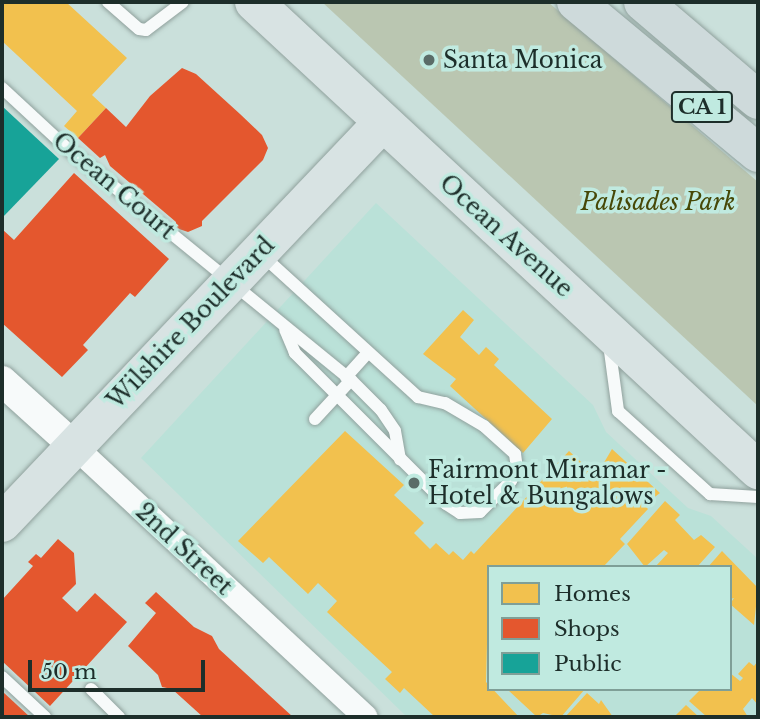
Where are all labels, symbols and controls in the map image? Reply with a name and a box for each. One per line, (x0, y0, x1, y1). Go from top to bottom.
place label: Santa Monica (443, 46, 603, 74)
marker: Santa Monica (421, 52, 437, 68)
road number: CA 1 (669, 90, 735, 124)
street label: Ocean Court (47, 127, 181, 245)
street label: Ocean Avenue (434, 169, 578, 303)
park label: Palisades Park (581, 188, 735, 216)
street label: Wilshire Boulevard (102, 231, 280, 415)
place label: Fairmont Miramar - Hotel & Bungalows (428, 456, 667, 510)
marker: Fairmont Miramar - Hotel & Bungalows (406, 475, 422, 491)
street label: 2nd Street (130, 498, 238, 600)
legend (487, 565, 732, 691)
text: Homes (554, 581, 631, 607)
text: Shops (554, 616, 620, 642)
scale bar (32, 646, 208, 690)
text: Public (554, 651, 621, 677)
text: 50 m (41, 659, 96, 685)

